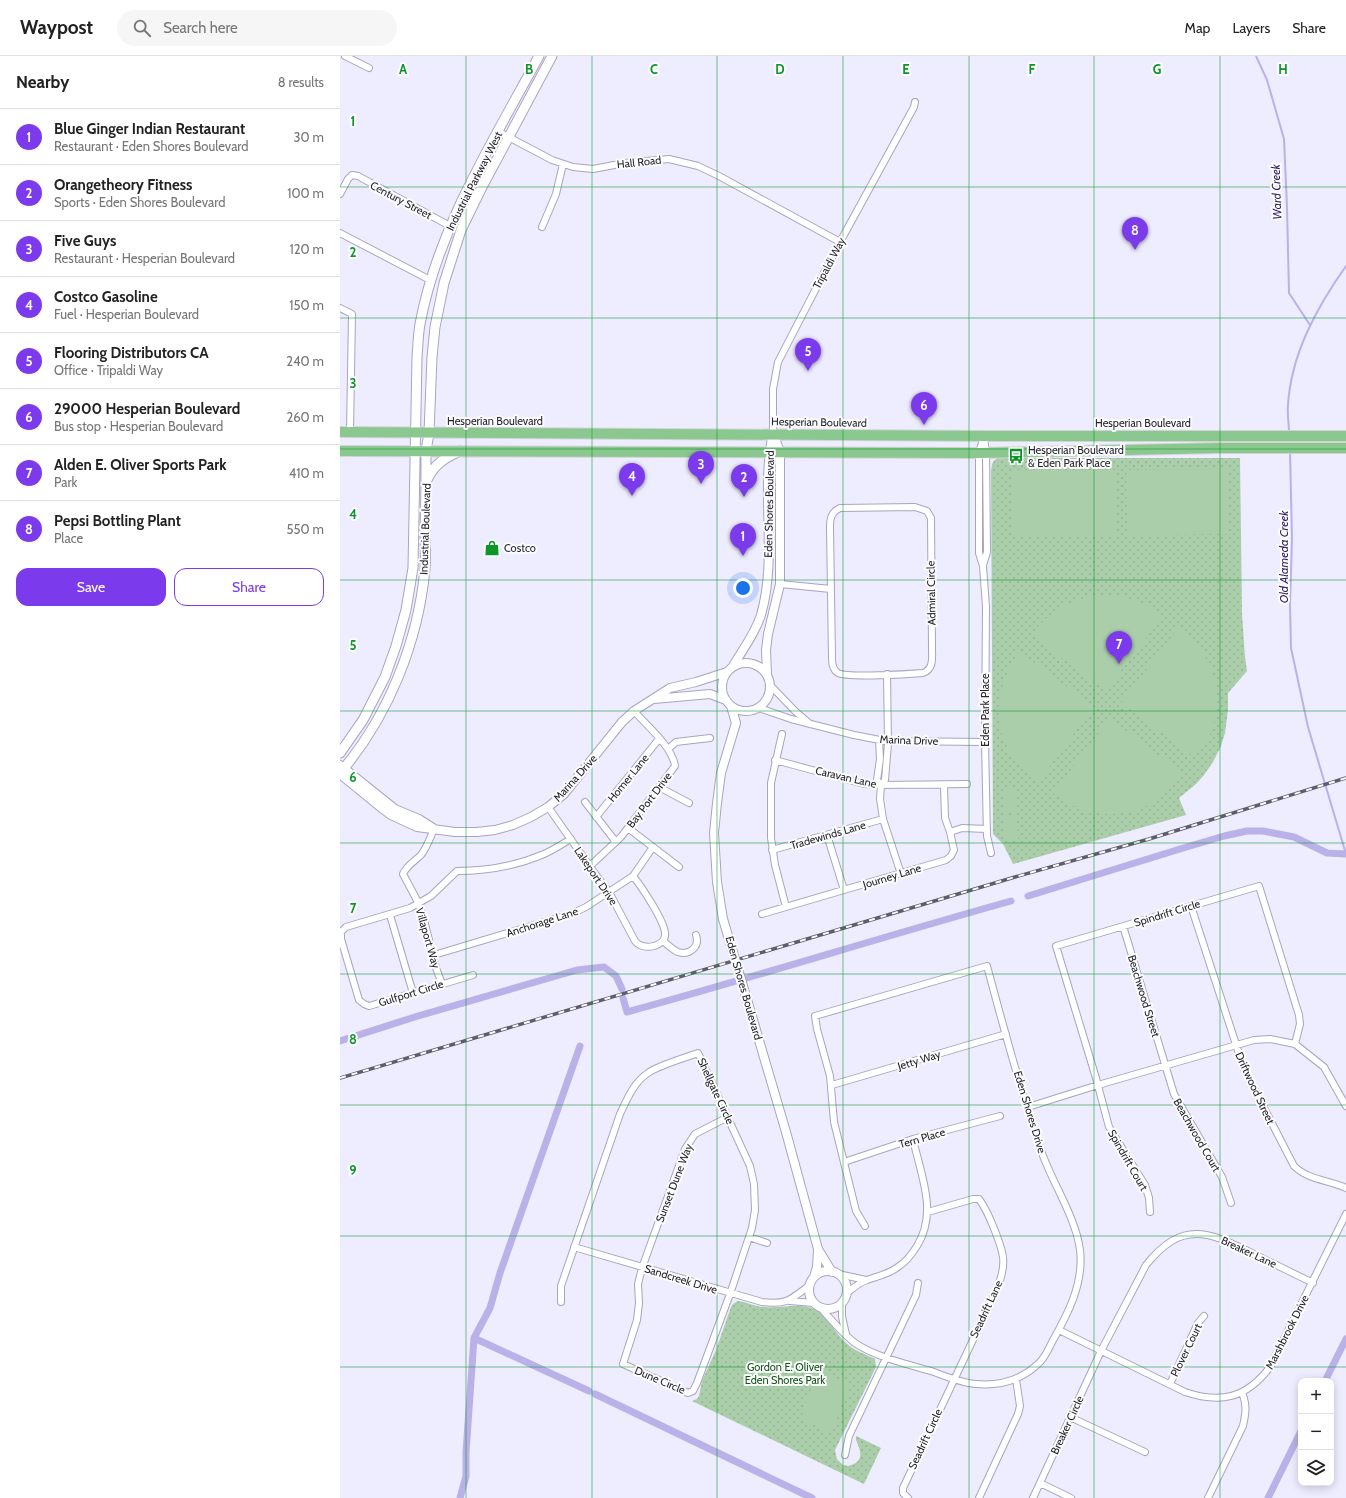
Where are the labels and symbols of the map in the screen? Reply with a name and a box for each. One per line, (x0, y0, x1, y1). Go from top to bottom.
text: A (399, 61, 408, 77)
text: B (525, 61, 533, 77)
text: C (650, 61, 658, 77)
text: D (775, 61, 785, 77)
text: E (902, 61, 910, 77)
text: F (1029, 61, 1036, 77)
text: G (1153, 61, 1162, 77)
text: H (1278, 61, 1288, 77)
text: 1 (351, 113, 355, 129)
street label: Industrial Parkway West (443, 129, 505, 233)
street label: Hall Road (616, 153, 662, 171)
water label: Ward Creek (1268, 163, 1284, 220)
street label: Century Street (368, 178, 434, 222)
pin: 8 (1122, 217, 1148, 250)
street label: Tripaldi Way (810, 235, 849, 291)
text: 2 (350, 244, 357, 260)
pin: 5 (795, 338, 821, 371)
text: 3 (349, 375, 357, 391)
pin: 6 (911, 392, 937, 425)
street label: Hesperian Boulevard (447, 414, 543, 428)
street label: Hesperian Boulevard (771, 414, 867, 430)
street label: Hesperian Boulevard (1095, 416, 1191, 430)
place label: Hesperian Boulevard & Eden Park Place (1028, 443, 1124, 470)
bus stop icon: Hesperian Boulevard & Eden Park Place (1007, 447, 1025, 465)
street label: Eden Shores Boulevard (761, 450, 777, 558)
pin: 3 (688, 451, 714, 484)
pin: 4 (619, 463, 645, 496)
pin: 2 (731, 464, 757, 497)
street label: Industrial Boulevard (416, 483, 434, 575)
text: 4 (349, 506, 357, 522)
water label: Old Alameda Creek (1276, 510, 1291, 603)
pin: 1 (730, 523, 756, 556)
shop icon: Costco (483, 539, 501, 557)
place label: Costco (504, 541, 536, 555)
street label: Admiral Circle (923, 560, 939, 625)
your location (733, 578, 753, 598)
pin: 7 (1106, 631, 1132, 664)
text: 5 (350, 637, 357, 653)
street label: Eden Park Place (978, 673, 992, 747)
street label: Marina Drive (880, 732, 939, 748)
street label: Marina Drive (550, 751, 600, 804)
street label: Homer Lane (604, 751, 652, 805)
street label: Caravan Lane (814, 763, 878, 791)
text: 6 (349, 769, 357, 785)
street label: Bay Port Drive (623, 769, 675, 831)
street label: Tradewinds Lane (789, 817, 868, 852)
street label: Lakeport Drive (571, 844, 621, 908)
street label: Journey Lane (860, 860, 923, 892)
street label: Spindrift Circle (1132, 896, 1202, 930)
text: 7 (350, 900, 357, 916)
street label: Anchorage Lane (504, 904, 580, 940)
street label: Villaport Way (413, 906, 443, 970)
street label: Eden Shores Boulevard (722, 935, 766, 1041)
street label: Beachwood Street (1125, 953, 1163, 1039)
street label: Gulfport Circle (377, 976, 445, 1010)
text: 8 (349, 1031, 357, 1047)
street label: Jetty Way (895, 1047, 943, 1073)
street label: Driftwood Street (1232, 1050, 1278, 1127)
street label: Shellgate Circle (695, 1056, 738, 1127)
street label: Eden Shores Drive (1011, 1069, 1049, 1155)
street label: Beachwood Court (1170, 1096, 1224, 1175)
street label: Tern Place (897, 1125, 947, 1151)
street label: Spindrift Court (1105, 1127, 1151, 1193)
street label: Sunset Dune Way (653, 1141, 696, 1224)
text: 9 (349, 1162, 357, 1178)
street label: Breaker Lane (1219, 1233, 1279, 1271)
street label: Sandcreek Drive (643, 1261, 720, 1297)
street label: Seadrift Lane (967, 1278, 1006, 1340)
street label: Marshbrook Drive (1262, 1292, 1312, 1372)
street label: Plover Court (1167, 1321, 1205, 1379)
park label: Gordon E. Oliver Eden Shores Park (745, 1360, 825, 1387)
street label: Dune Circle (632, 1363, 688, 1397)
street label: Breaker Circle (1047, 1393, 1087, 1456)
street label: Seadrift Circle (905, 1406, 945, 1471)

